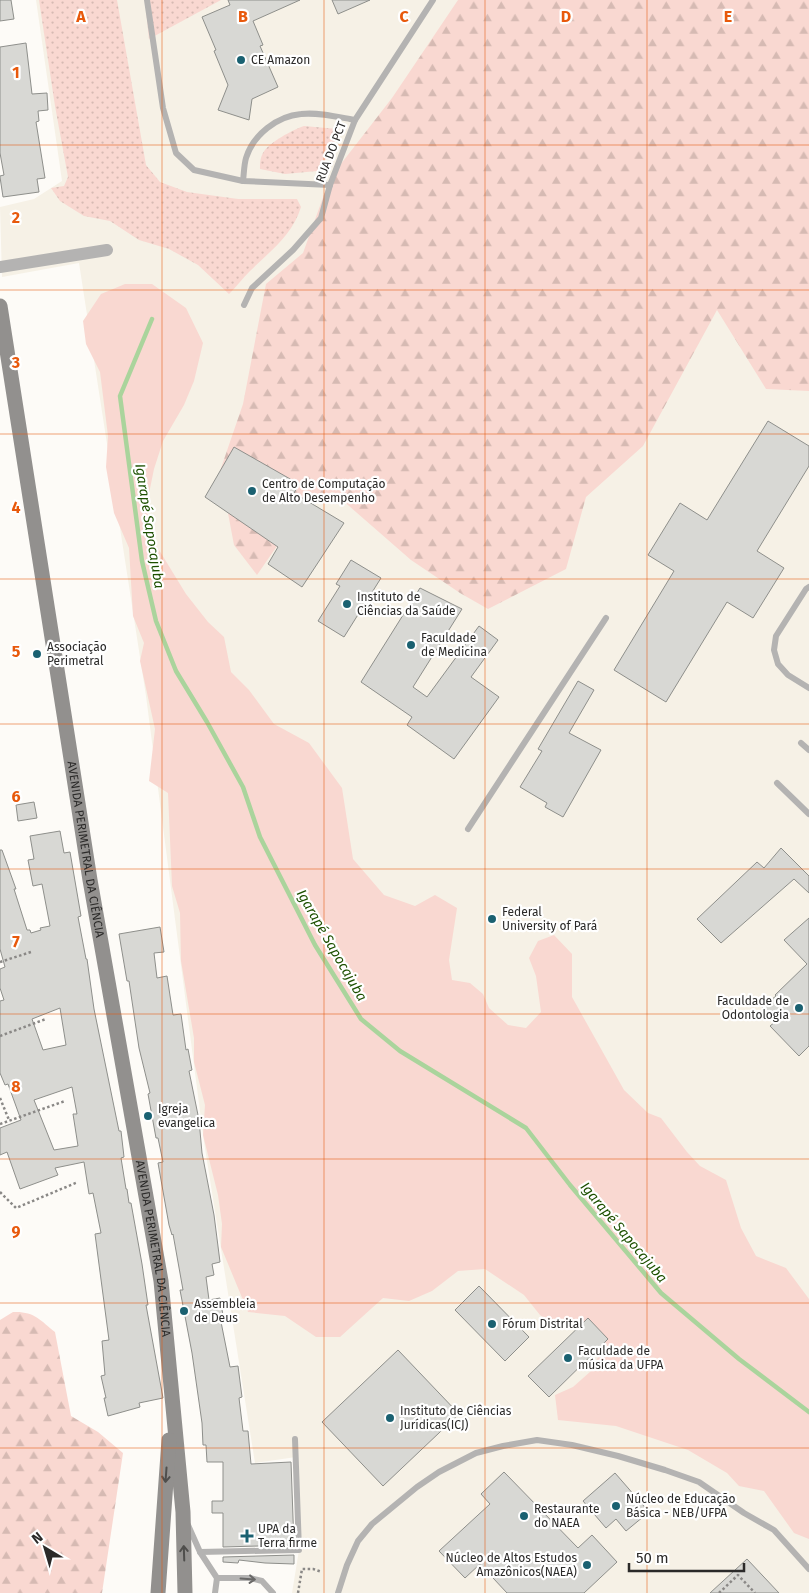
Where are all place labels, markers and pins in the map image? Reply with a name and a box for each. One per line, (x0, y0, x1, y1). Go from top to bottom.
place label: CE Amazon (251, 53, 310, 67)
marker: CE Amazon (235, 54, 247, 66)
place label: Centro de Computação de Alto Desempenho (262, 477, 386, 505)
marker: Centro de Computação de Alto Desempenho (246, 485, 258, 497)
place label: Instituto de Ciências da Saúde (357, 590, 456, 618)
marker: Instituto de Ciências da Saúde (341, 598, 353, 610)
place label: Faculdade de Medicina (421, 631, 487, 659)
marker: Faculdade de Medicina (405, 639, 417, 651)
place label: Associação Perimetral (47, 640, 107, 668)
marker: Associação Perimetral (31, 648, 43, 660)
place label: Federal University of Pará (502, 905, 597, 933)
marker: Federal University of Pará (486, 913, 498, 925)
place label: Faculdade de Odontologia (717, 994, 789, 1022)
marker: Faculdade de Odontologia (793, 1002, 805, 1014)
place label: Igreja evangelica (158, 1102, 215, 1130)
marker: Igreja evangelica (142, 1110, 154, 1122)
place label: Assembleia de Deus (194, 1297, 256, 1325)
marker: Assembleia de Deus (178, 1305, 190, 1317)
place label: Fórum Distrital (502, 1317, 583, 1331)
marker: Fórum Distrital (486, 1318, 498, 1330)
place label: Faculdade de música da UFPA (578, 1344, 664, 1372)
marker: Faculdade de música da UFPA (562, 1352, 574, 1364)
place label: Instituto de Ciências Jurídicas(ICJ) (400, 1404, 512, 1432)
marker: Instituto de Ciências Jurídicas(ICJ) (384, 1412, 396, 1424)
place label: Núcleo de Educação Básica - NEB/UFPA (626, 1492, 736, 1520)
marker: Núcleo de Educação Básica - NEB/UFPA (610, 1500, 622, 1512)
place label: Restaurante do NAEA (534, 1502, 599, 1530)
marker: Restaurante do NAEA (518, 1510, 530, 1522)
place label: UPA da Terra firme (258, 1522, 317, 1550)
marker: UPA da Terra firme (240, 1529, 254, 1543)
place label: Núcleo de Altos Estudos Amazônicos(NAEA) (446, 1551, 577, 1579)
marker: Núcleo de Altos Estudos Amazônicos(NAEA) (581, 1559, 593, 1571)

